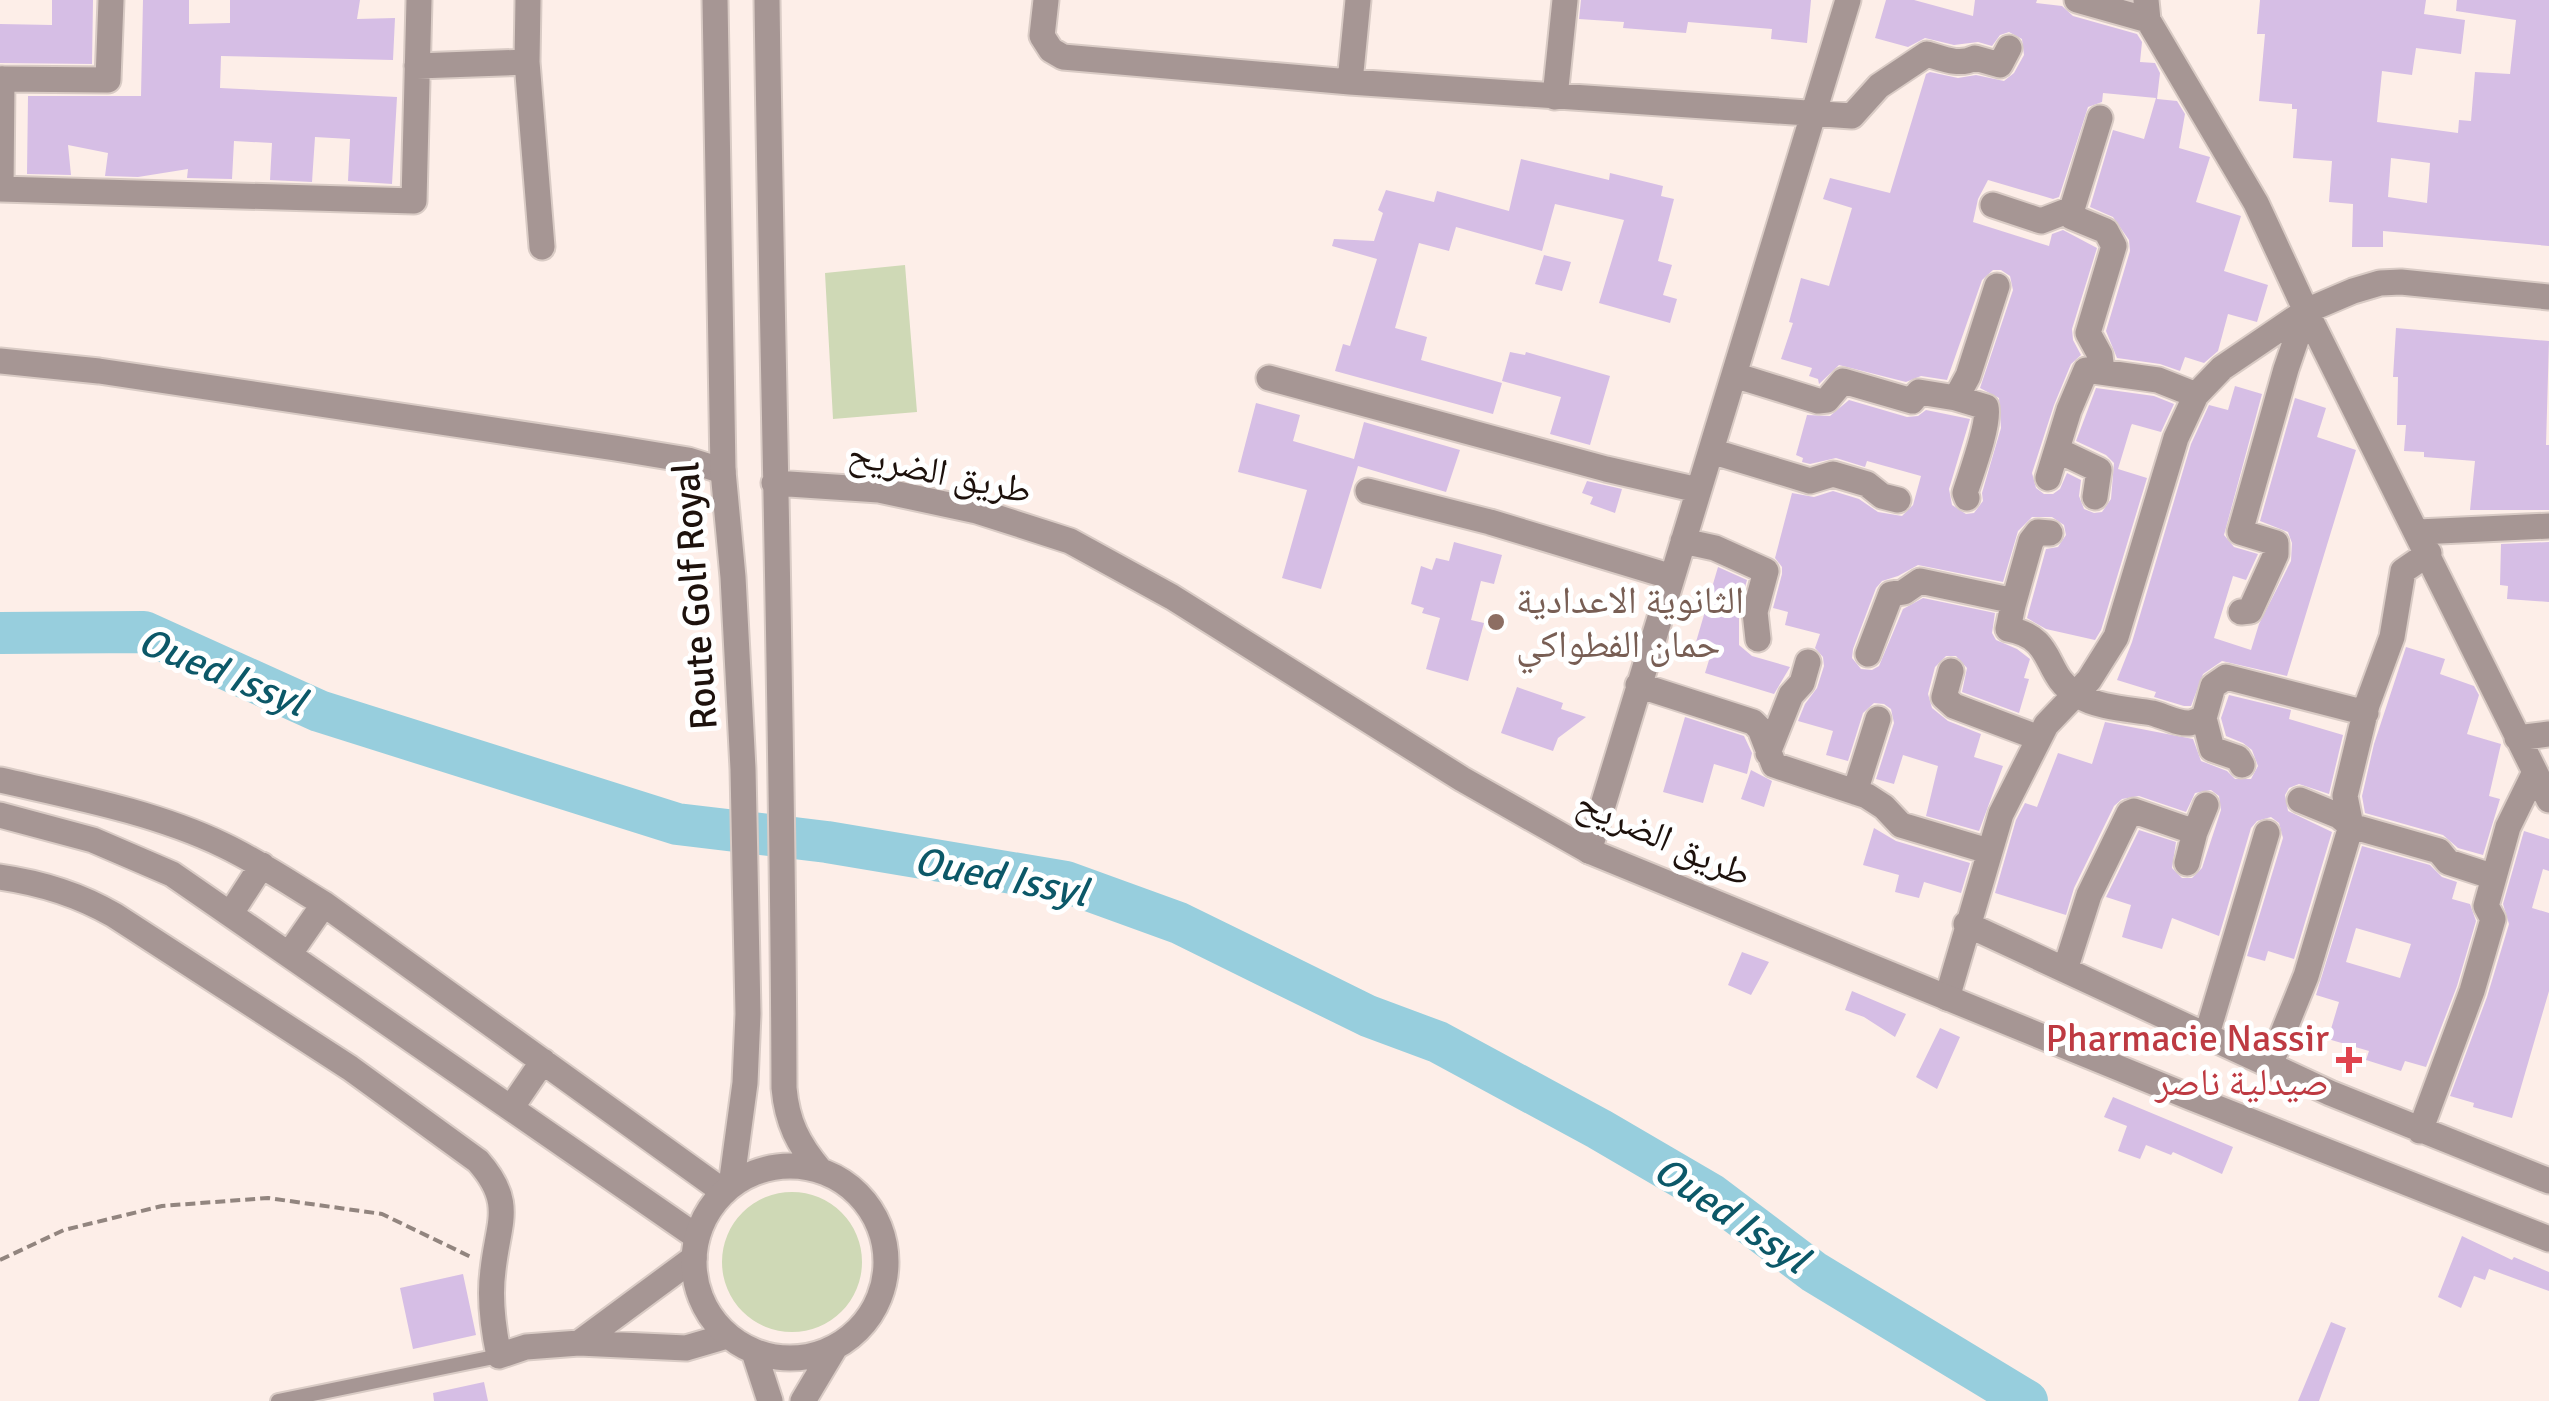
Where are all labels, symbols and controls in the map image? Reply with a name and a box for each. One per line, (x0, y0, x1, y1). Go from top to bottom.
street label: طريق الضريح (844, 430, 1036, 514)
street label: Route Golf Royal (662, 460, 728, 732)
place label: الثانوية الاعدادية حمان الفطواكي (1516, 577, 1744, 673)
marker: الثانوية الاعدادية حمان الفطواكي (1485, 611, 1507, 633)
water label: Oued Issyl (131, 616, 316, 729)
street label: طريق الضريح (1569, 779, 1759, 897)
water label: Oued Issyl (910, 836, 1095, 919)
place label: Pharmacie Nassir صيدلية ناصر (2045, 1015, 2329, 1106)
marker: Pharmacie Nassir صيدلية ناصر (2338, 1049, 2360, 1071)
water label: Oued Issyl (1644, 1145, 1820, 1287)

